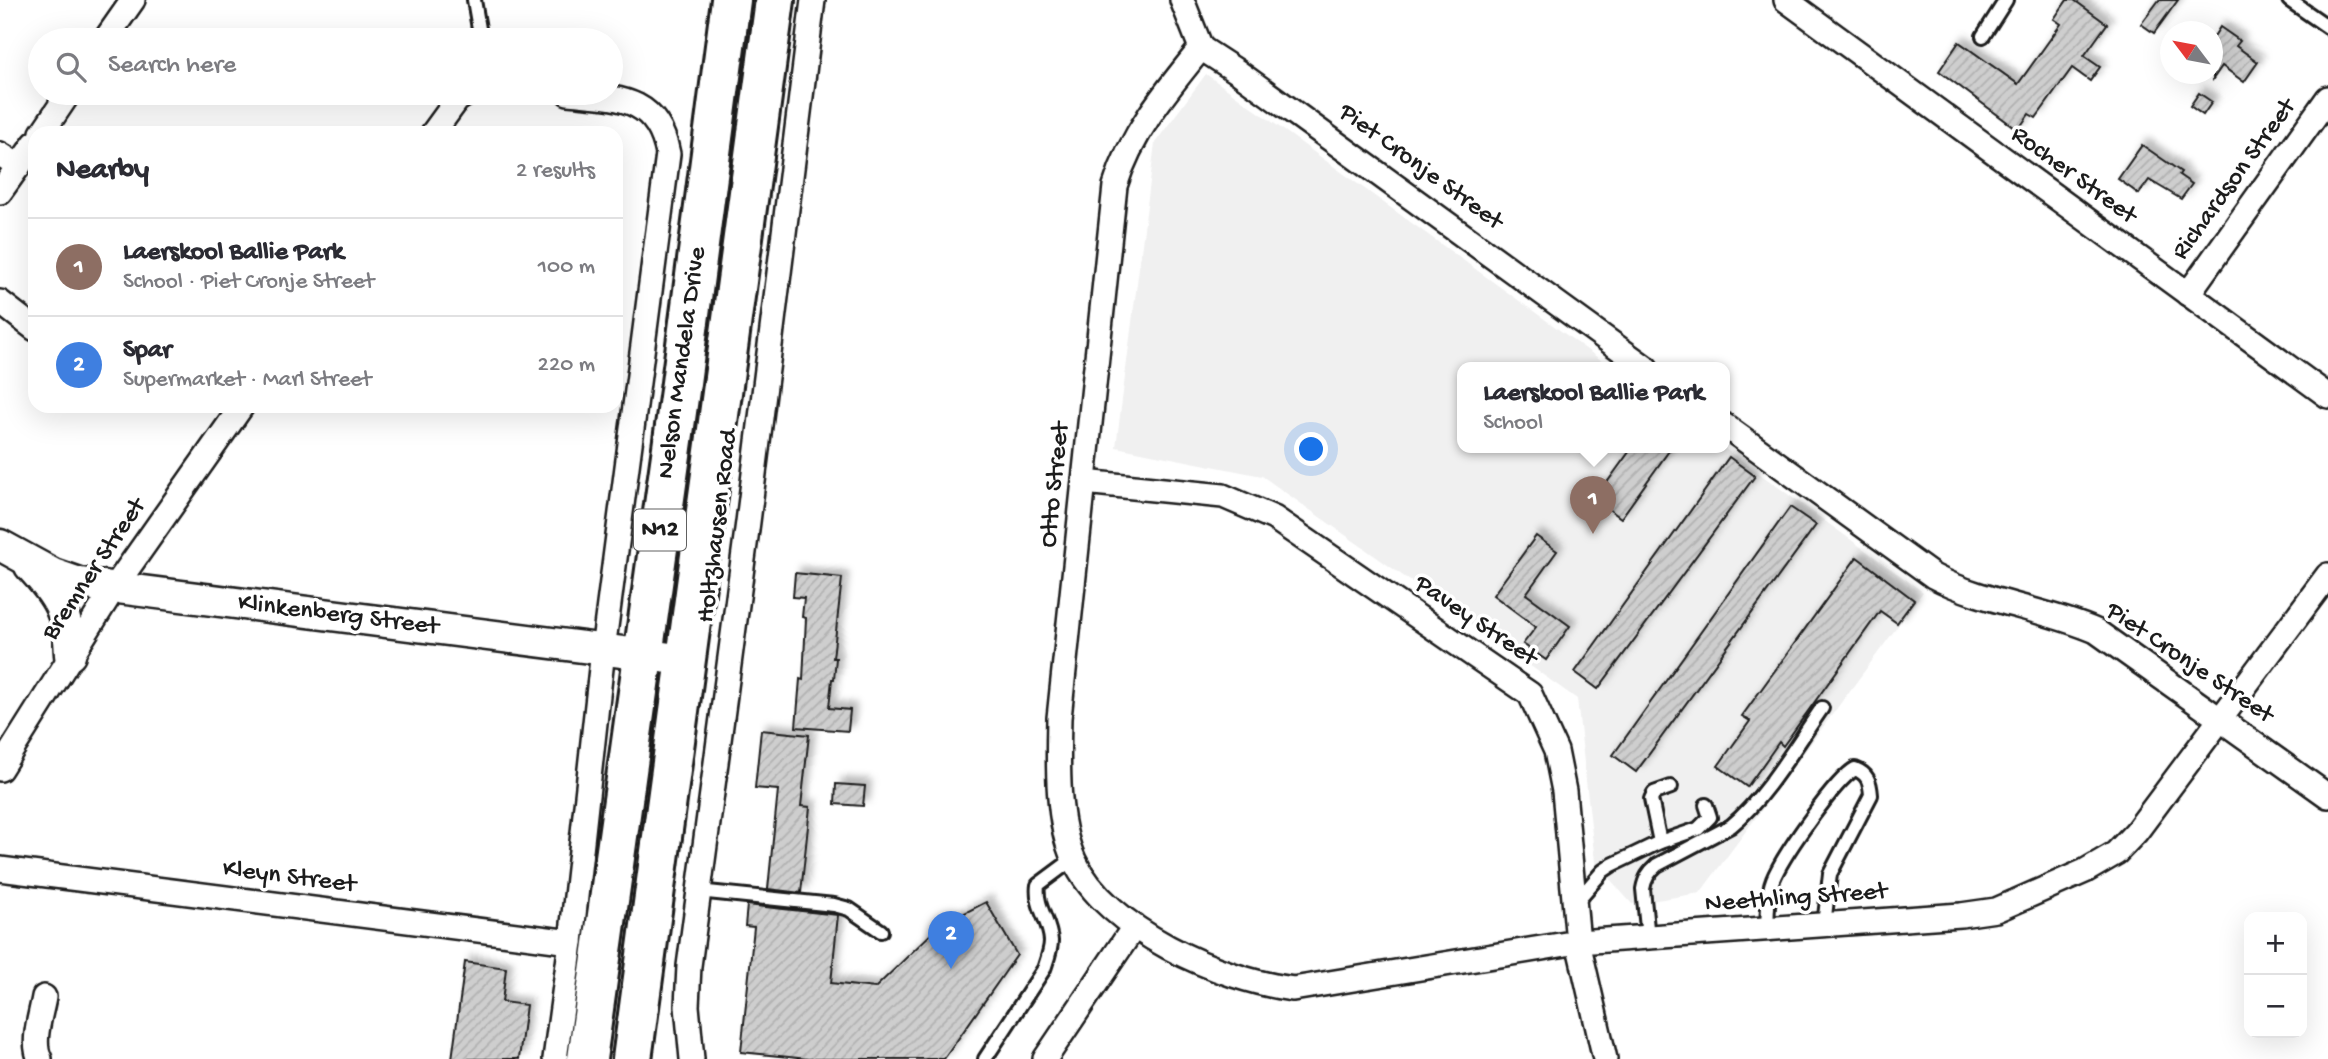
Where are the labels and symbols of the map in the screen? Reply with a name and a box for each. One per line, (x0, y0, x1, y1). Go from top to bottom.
north arrow (2160, 21, 2223, 84)
street label: Richardson Street (2166, 91, 2305, 267)
street label: Piet Cronje Street (1331, 97, 1510, 239)
street label: Rocher Street (2004, 120, 2144, 233)
street label: Nelson Mandela Drive (651, 244, 715, 481)
street label: Otto Street (1034, 418, 1078, 549)
street label: Holtzhausen Road (692, 426, 746, 625)
your location (1294, 432, 1328, 466)
pin: 1 (1570, 476, 1616, 534)
street label: Bremner Street (36, 491, 155, 648)
road number: N12 (634, 509, 686, 550)
street label: Pavey Street (1407, 569, 1544, 676)
street label: Klinkenberg Street (236, 588, 443, 644)
street label: Piet Cronje Street (2098, 596, 2281, 733)
street label: Kleyn Street (221, 854, 360, 902)
street label: Neethling Street (1704, 877, 1890, 921)
pin: 2 (928, 911, 974, 969)

